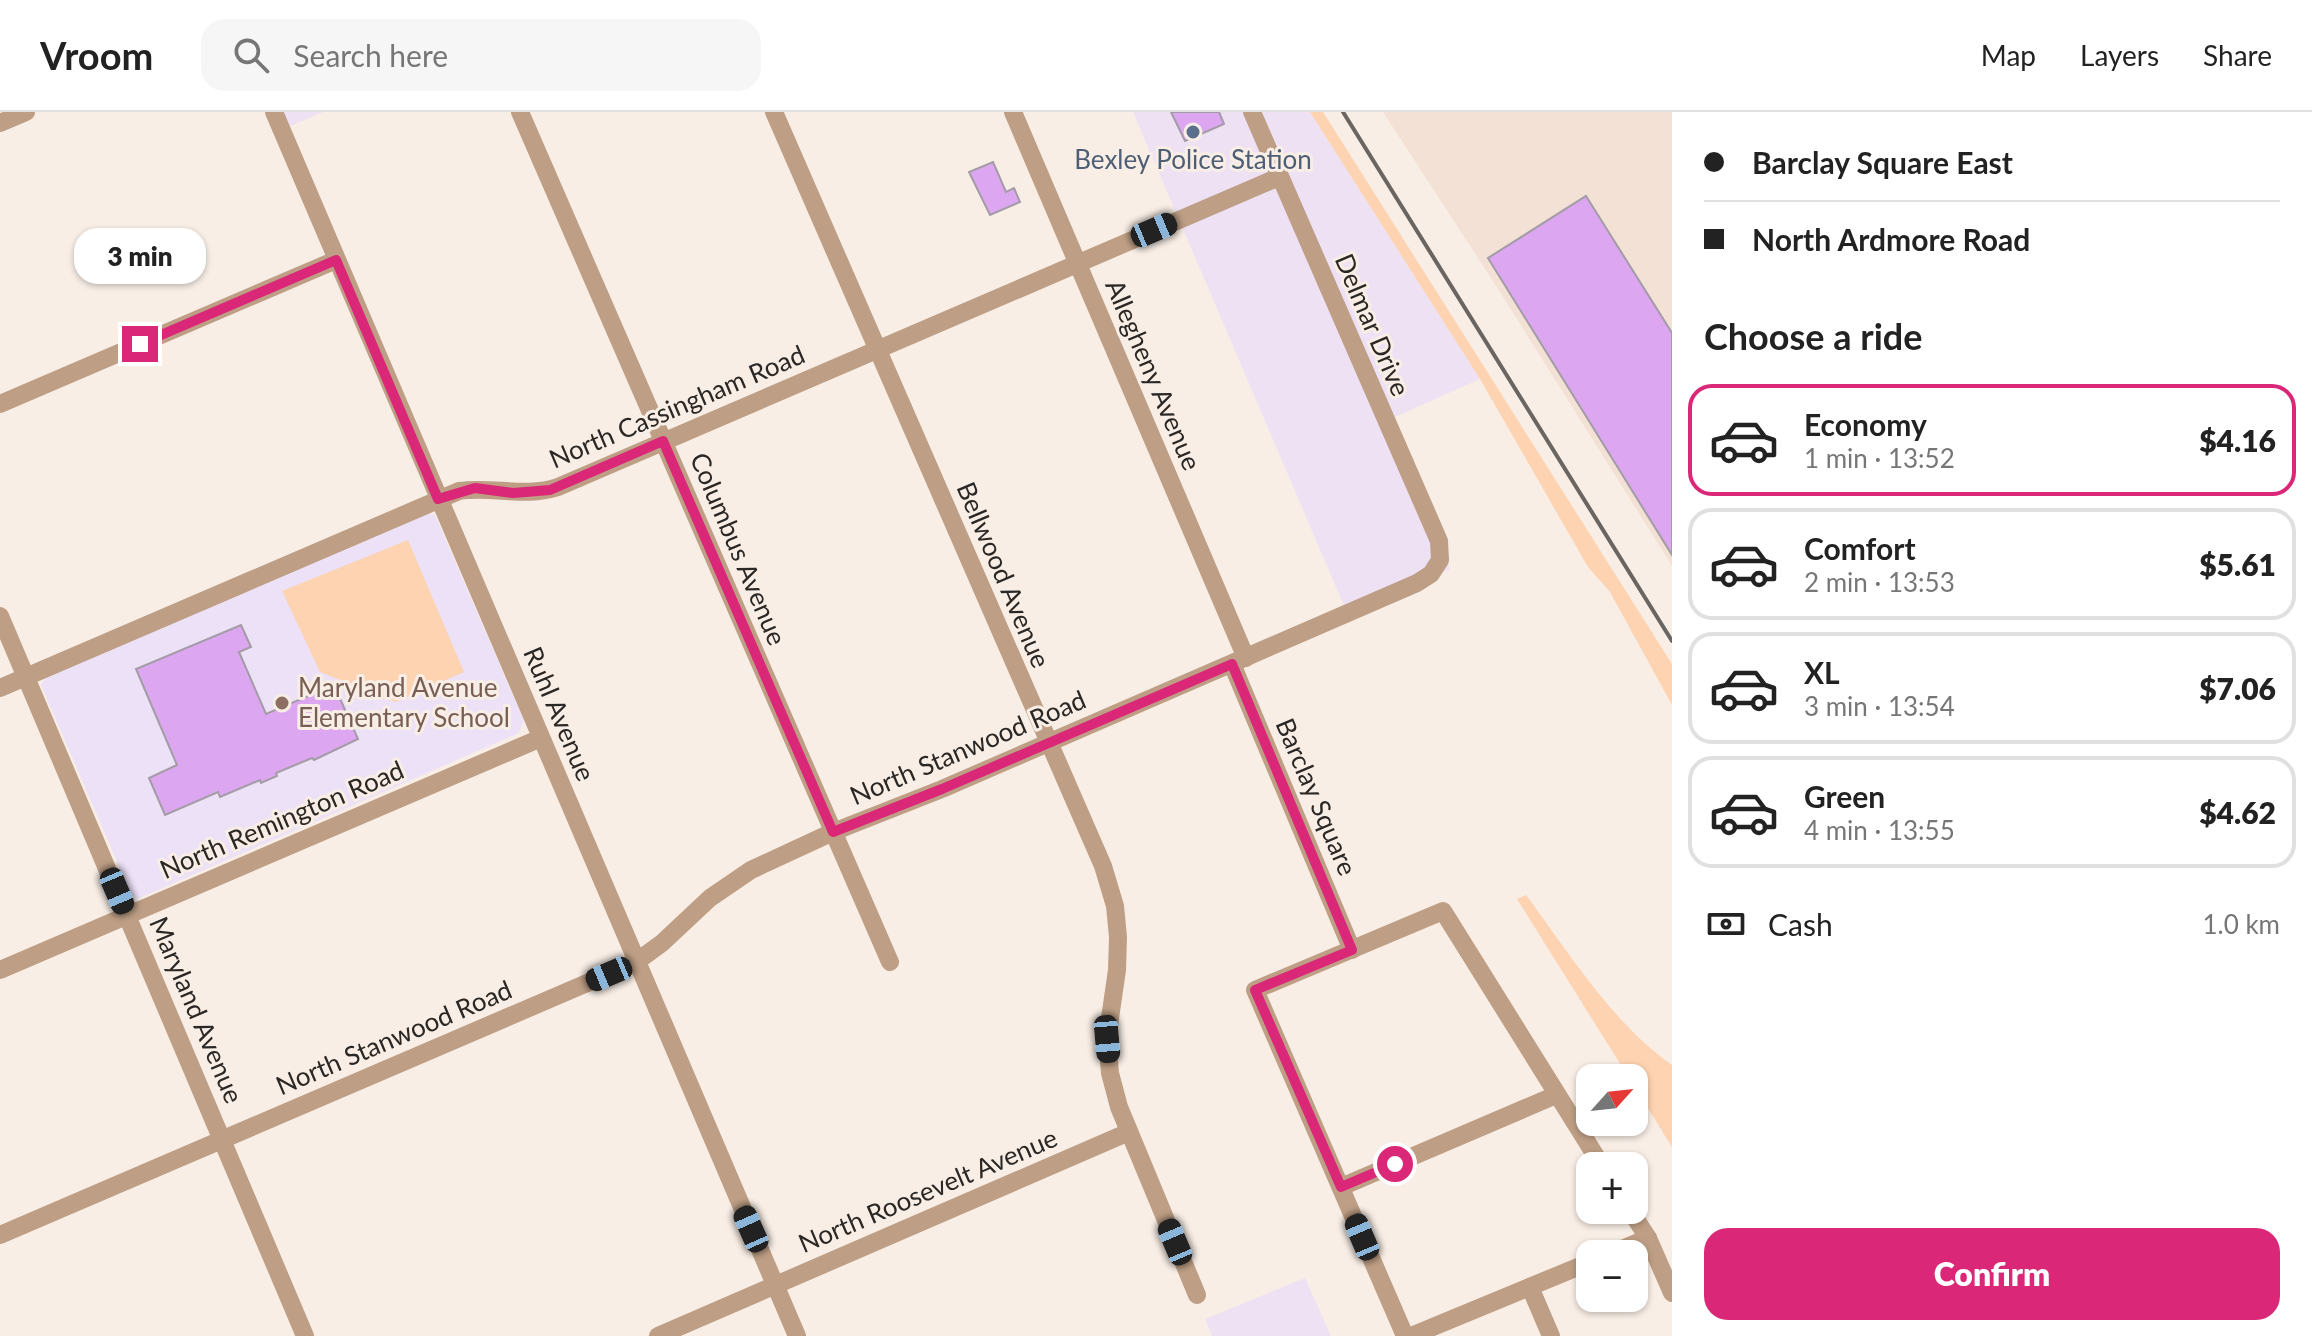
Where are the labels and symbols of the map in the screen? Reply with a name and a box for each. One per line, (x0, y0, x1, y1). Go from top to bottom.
marker: Bexley Police Station (1184, 123, 1202, 141)
place label: Bexley Police Station (1074, 143, 1312, 175)
car (1127, 210, 1181, 250)
callout: 3 min (74, 228, 206, 284)
street label: Delmar Drive (1329, 249, 1417, 401)
street label: Allegheny Avenue (1099, 274, 1209, 475)
route end (122, 326, 158, 362)
street label: North Cassingham Road (544, 338, 809, 474)
street label: Columbus Avenue (684, 448, 794, 650)
street label: Bellwood Avenue (950, 477, 1057, 672)
street label: Ruhl Avenue (517, 642, 603, 786)
place label: Maryland Avenue Elementary School (298, 671, 510, 733)
street label: North Stanwood Road (845, 683, 1090, 811)
marker: Maryland Avenue Elementary School (273, 694, 291, 712)
street label: Barclay Square (1269, 713, 1364, 880)
street label: North Remington Road (155, 753, 408, 885)
car (97, 864, 137, 918)
street label: Maryland Avenue (143, 912, 251, 1108)
car (582, 954, 636, 994)
street label: North Stanwood Road (271, 973, 516, 1101)
car (1093, 1014, 1121, 1064)
north arrow (1576, 1064, 1648, 1136)
street label: North Roosevelt Avenue (793, 1121, 1062, 1259)
route start (1377, 1146, 1413, 1182)
car (730, 1202, 772, 1256)
car (1342, 1210, 1382, 1264)
car (1155, 1215, 1195, 1269)

